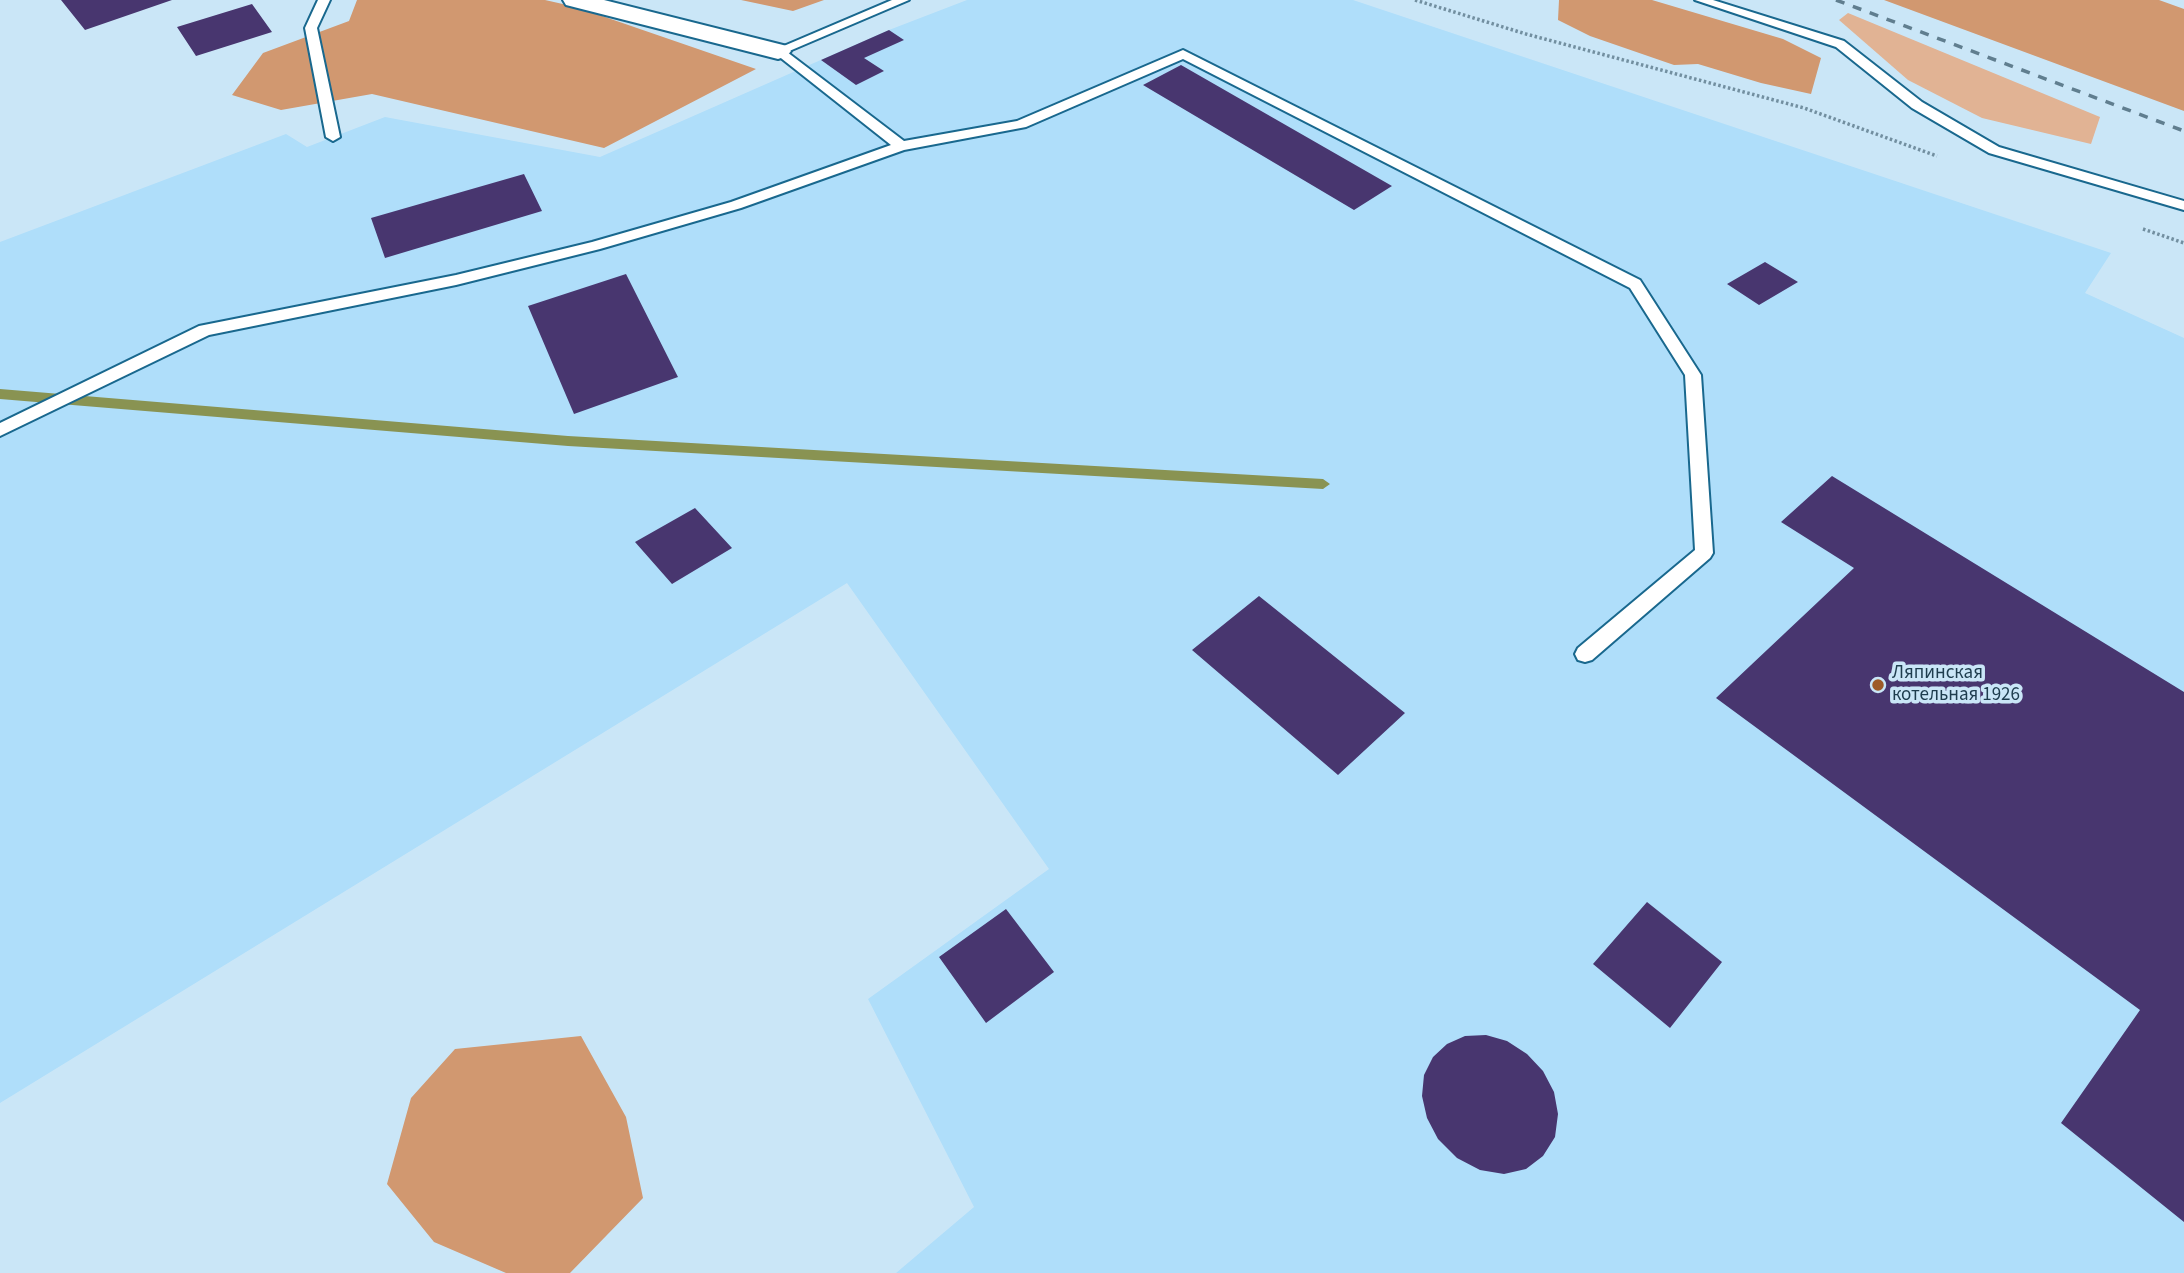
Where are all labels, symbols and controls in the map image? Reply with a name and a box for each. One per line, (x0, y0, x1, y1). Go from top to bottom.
place label: Ляпинская котельная 1926 (1892, 663, 2020, 707)
marker: Ляпинская котельная 1926 (1870, 677, 1886, 693)

